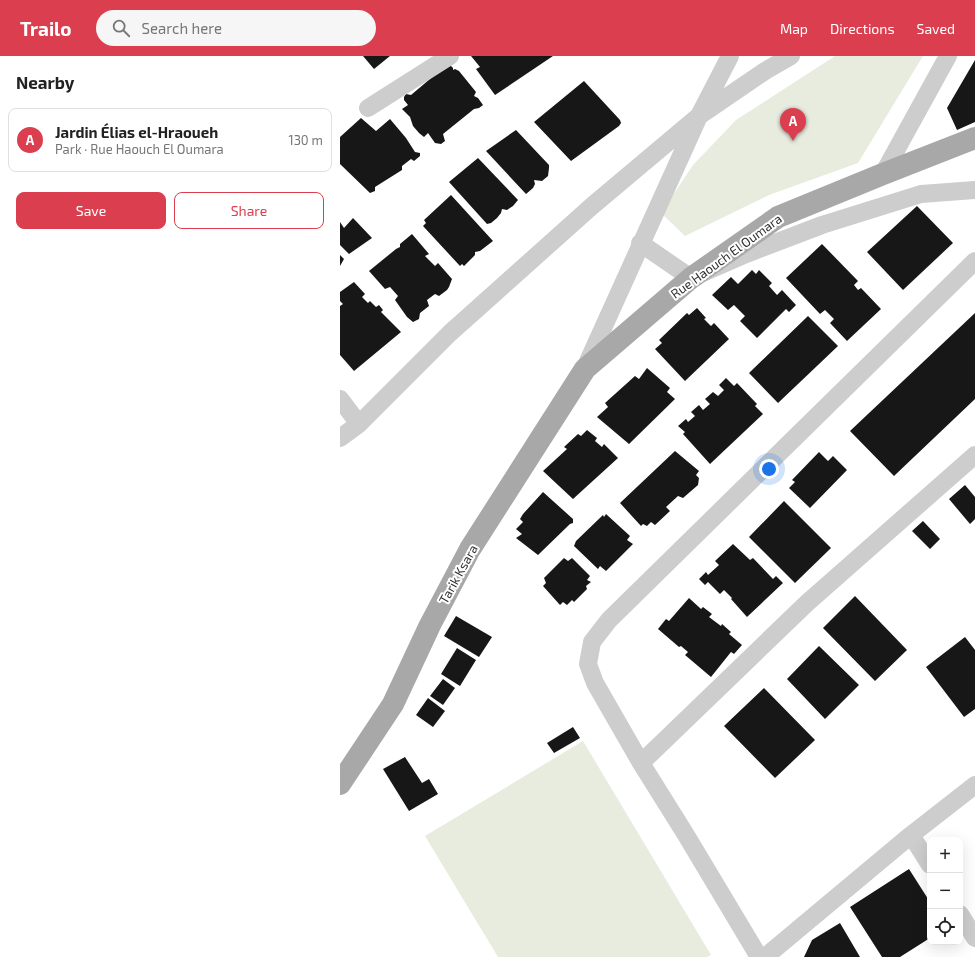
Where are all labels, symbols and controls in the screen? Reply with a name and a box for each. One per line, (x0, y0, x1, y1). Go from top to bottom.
search box (96, 10, 376, 46)
text: Trailo (20, 17, 72, 40)
icon: search (110, 17, 132, 39)
text: Search here (142, 19, 222, 37)
text: Map (780, 20, 808, 37)
text: Directions (830, 20, 895, 37)
text: Saved (917, 20, 955, 37)
text: Nearby (16, 72, 74, 92)
pin: A (780, 108, 806, 141)
text: Jardin Élias el-Hraoueh (55, 123, 218, 141)
text: A (26, 132, 34, 148)
text: 130 m (288, 132, 323, 148)
text: Park · Rue Haouch El Oumara (55, 141, 224, 157)
button: Save (16, 192, 166, 229)
button: Share (174, 192, 324, 229)
street label: Rue Haouch El Oumara (667, 210, 785, 302)
your location (759, 459, 779, 479)
street label: Tarik Ksara (435, 542, 481, 606)
map controls (927, 837, 963, 945)
button: + (927, 837, 963, 873)
button: − (927, 873, 963, 909)
button: locate (927, 909, 963, 945)

